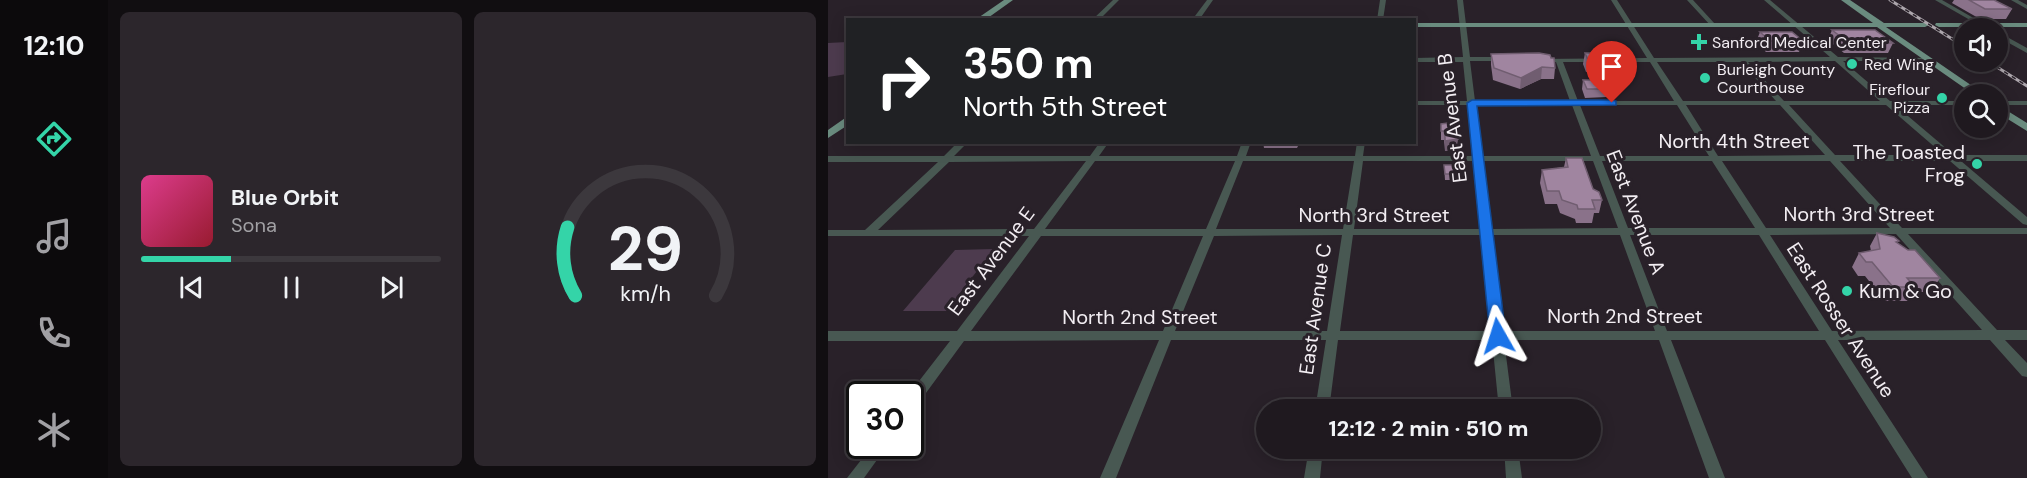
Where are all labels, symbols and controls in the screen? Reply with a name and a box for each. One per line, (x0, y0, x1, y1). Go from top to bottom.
map controls (1954, 18, 2008, 138)
button: sound (1954, 18, 2008, 72)
text: 12:10 (23, 28, 85, 63)
place label: Sanford Medical Center (1712, 32, 1887, 53)
marker: Sanford Medical Center (1690, 33, 1708, 51)
text: 350 m (963, 36, 1093, 91)
pin (1586, 41, 1637, 103)
icon: right (864, 42, 942, 120)
icon: arrive (1595, 50, 1628, 83)
street label: East Avenue B (1431, 52, 1473, 184)
place label: Red Wing (1864, 54, 1934, 75)
marker: Red Wing (1845, 57, 1859, 71)
place label: Burleigh County Courthouse (1717, 59, 1835, 98)
marker: Burleigh County Courthouse (1698, 71, 1712, 85)
place label: Fireflour Pizza (1869, 79, 1930, 118)
button: search (1954, 84, 2008, 138)
text: North 5th Street (963, 89, 1167, 124)
marker: Fireflour Pizza (1935, 91, 1949, 105)
icon: directions (33, 118, 75, 160)
street label: North 4th Street (1658, 128, 1810, 154)
place label: The Toasted Frog (1852, 139, 1965, 188)
street label: East Avenue A (1600, 146, 1672, 278)
marker: The Toasted Frog (1970, 157, 1984, 171)
text: Blue Orbit (231, 183, 339, 212)
street label: East Avenue E (942, 201, 1040, 321)
street label: North 3rd Street (1783, 201, 1935, 227)
street label: North 3rd Street (1298, 202, 1450, 228)
text: 29 (607, 208, 683, 289)
text: Sona (231, 212, 277, 238)
icon: music (33, 215, 75, 257)
street label: East Rosser Avenue (1781, 237, 1901, 403)
street label: East Avenue C (1293, 242, 1337, 376)
icon: previous (175, 271, 208, 304)
icon: pause (275, 271, 308, 304)
icon: next (375, 271, 408, 304)
place label: Kum & Go (1859, 278, 1952, 304)
text: km/h (620, 280, 670, 308)
marker: Kum & Go (1840, 284, 1854, 298)
street label: North 2nd Street (1547, 303, 1703, 329)
street label: North 2nd Street (1062, 304, 1218, 330)
position arrow (1466, 304, 1530, 368)
icon: phone (33, 312, 75, 354)
speed limit sign: 30 (846, 381, 924, 459)
icon: climate (33, 409, 75, 451)
text: 12:12 · 2 min · 510 m (1329, 414, 1528, 443)

